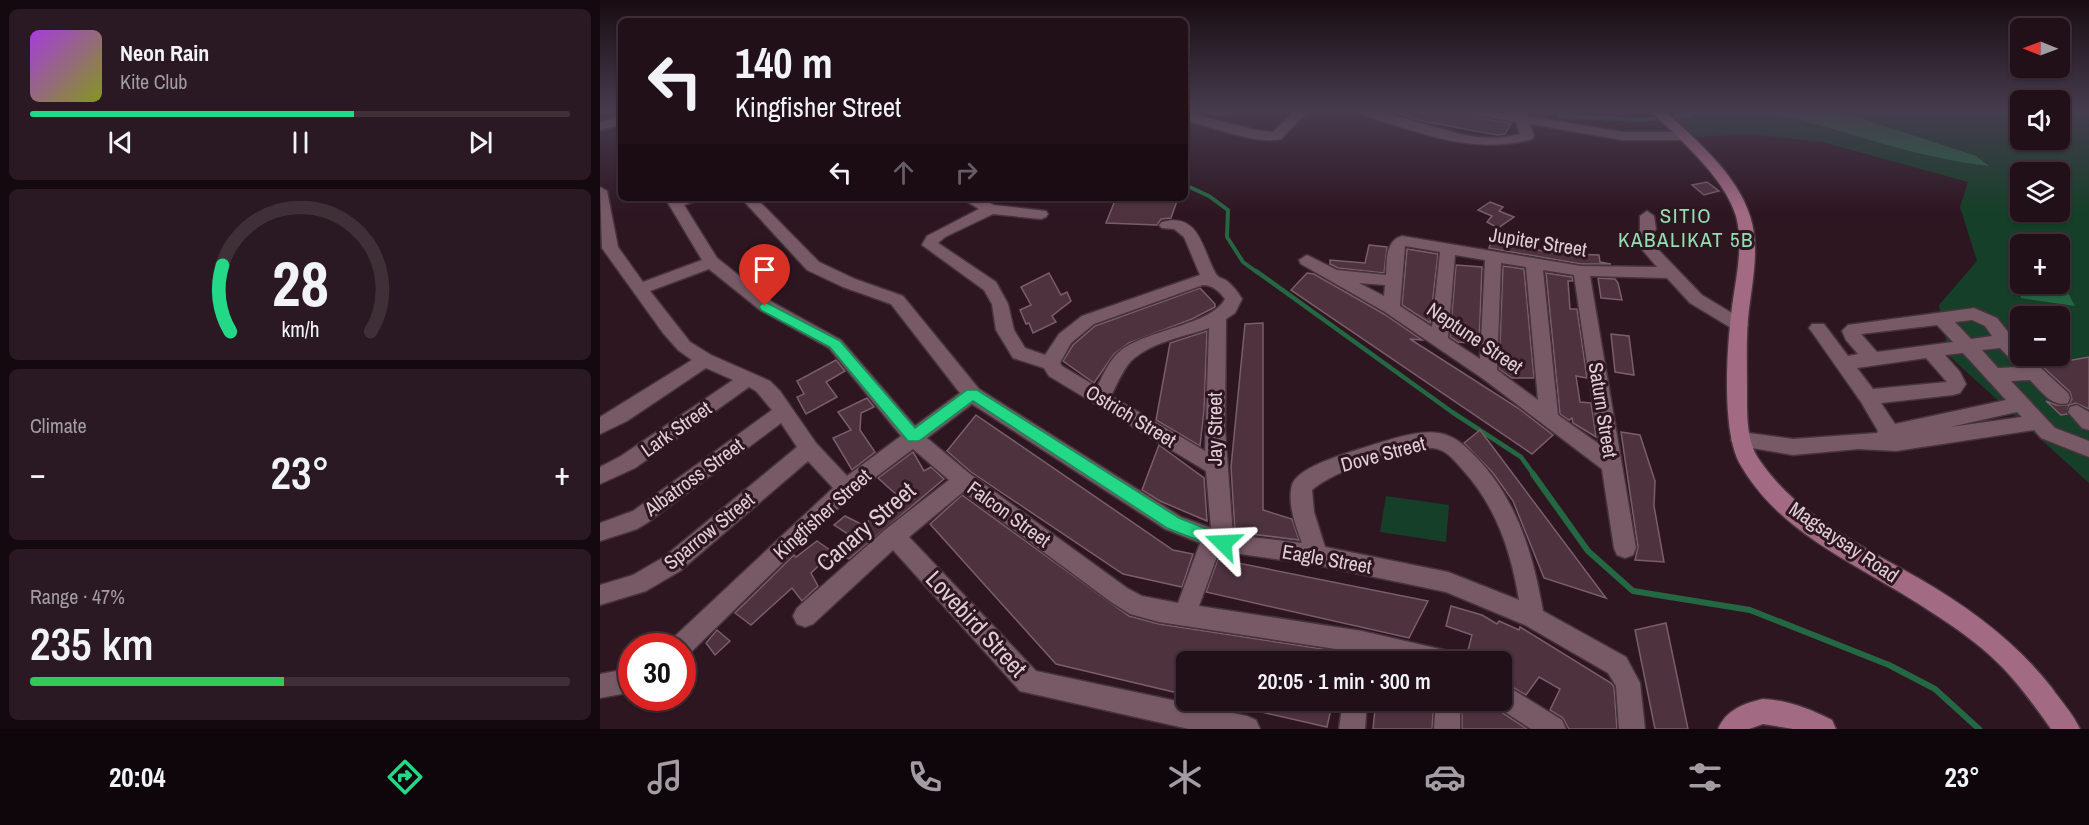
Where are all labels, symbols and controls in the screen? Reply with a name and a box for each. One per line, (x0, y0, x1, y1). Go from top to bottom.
north arrow (2010, 18, 2070, 78)
map controls (2010, 18, 2070, 366)
text: 140 m (735, 35, 833, 91)
text: Neon Rain (120, 38, 209, 68)
icon: left (636, 42, 714, 120)
text: Kite Club (120, 68, 187, 95)
text: Kingfisher Street (735, 89, 901, 125)
button: sound (2010, 90, 2070, 150)
icon: previous (104, 126, 137, 159)
icon: pause (284, 126, 317, 159)
icon: next (464, 126, 497, 159)
icon: left (824, 156, 857, 189)
icon: ahead (887, 156, 920, 189)
icon: right (950, 156, 983, 189)
button: layers (2010, 162, 2070, 222)
district label: SITIO KABALIKAT 5B (1618, 201, 1754, 254)
street label: Jupiter Street (1487, 220, 1589, 263)
button: + (2010, 234, 2070, 294)
text: 28 (272, 241, 328, 325)
pin (739, 244, 790, 306)
icon: arrive (748, 253, 781, 286)
street label: Neptune Street (1422, 296, 1529, 380)
button: − (2010, 306, 2070, 366)
text: km/h (281, 315, 319, 344)
street label: Saturn Street (1583, 360, 1624, 460)
street label: Ostrich Street (1081, 378, 1182, 453)
street label: Jay Street (1201, 392, 1228, 466)
street label: Lark Street (635, 394, 717, 463)
text: Climate (30, 412, 87, 439)
street label: Dove Street (1338, 429, 1429, 478)
street label: Albatross Street (638, 431, 749, 522)
text: 23° (270, 442, 330, 503)
text: − (30, 451, 46, 495)
text: + (554, 451, 570, 495)
street label: Kingfisher Street (767, 462, 877, 565)
street label: Canary Street (809, 474, 922, 578)
street label: Falcon Street (962, 474, 1057, 553)
street label: Sparrow Street (658, 485, 760, 576)
street label: Magsaysay Road (1784, 495, 1904, 588)
position arrow (1191, 511, 1255, 575)
street label: Eagle Street (1280, 537, 1374, 580)
street label: Lovebird Street (919, 563, 1035, 684)
text: Range · 47% (30, 583, 125, 610)
text: 235 km (30, 613, 154, 674)
speed limit sign: 30 (618, 633, 696, 711)
text: 20:05 · 1 min · 300 m (1257, 666, 1431, 696)
icon: directions (384, 756, 426, 798)
icon: music (644, 756, 686, 798)
icon: phone (904, 756, 946, 798)
icon: climate (1164, 756, 1206, 798)
icon: car (1424, 756, 1466, 798)
icon: filters (1684, 756, 1726, 798)
text: 20:04 (109, 759, 166, 795)
text: 23° (1944, 759, 1980, 795)

